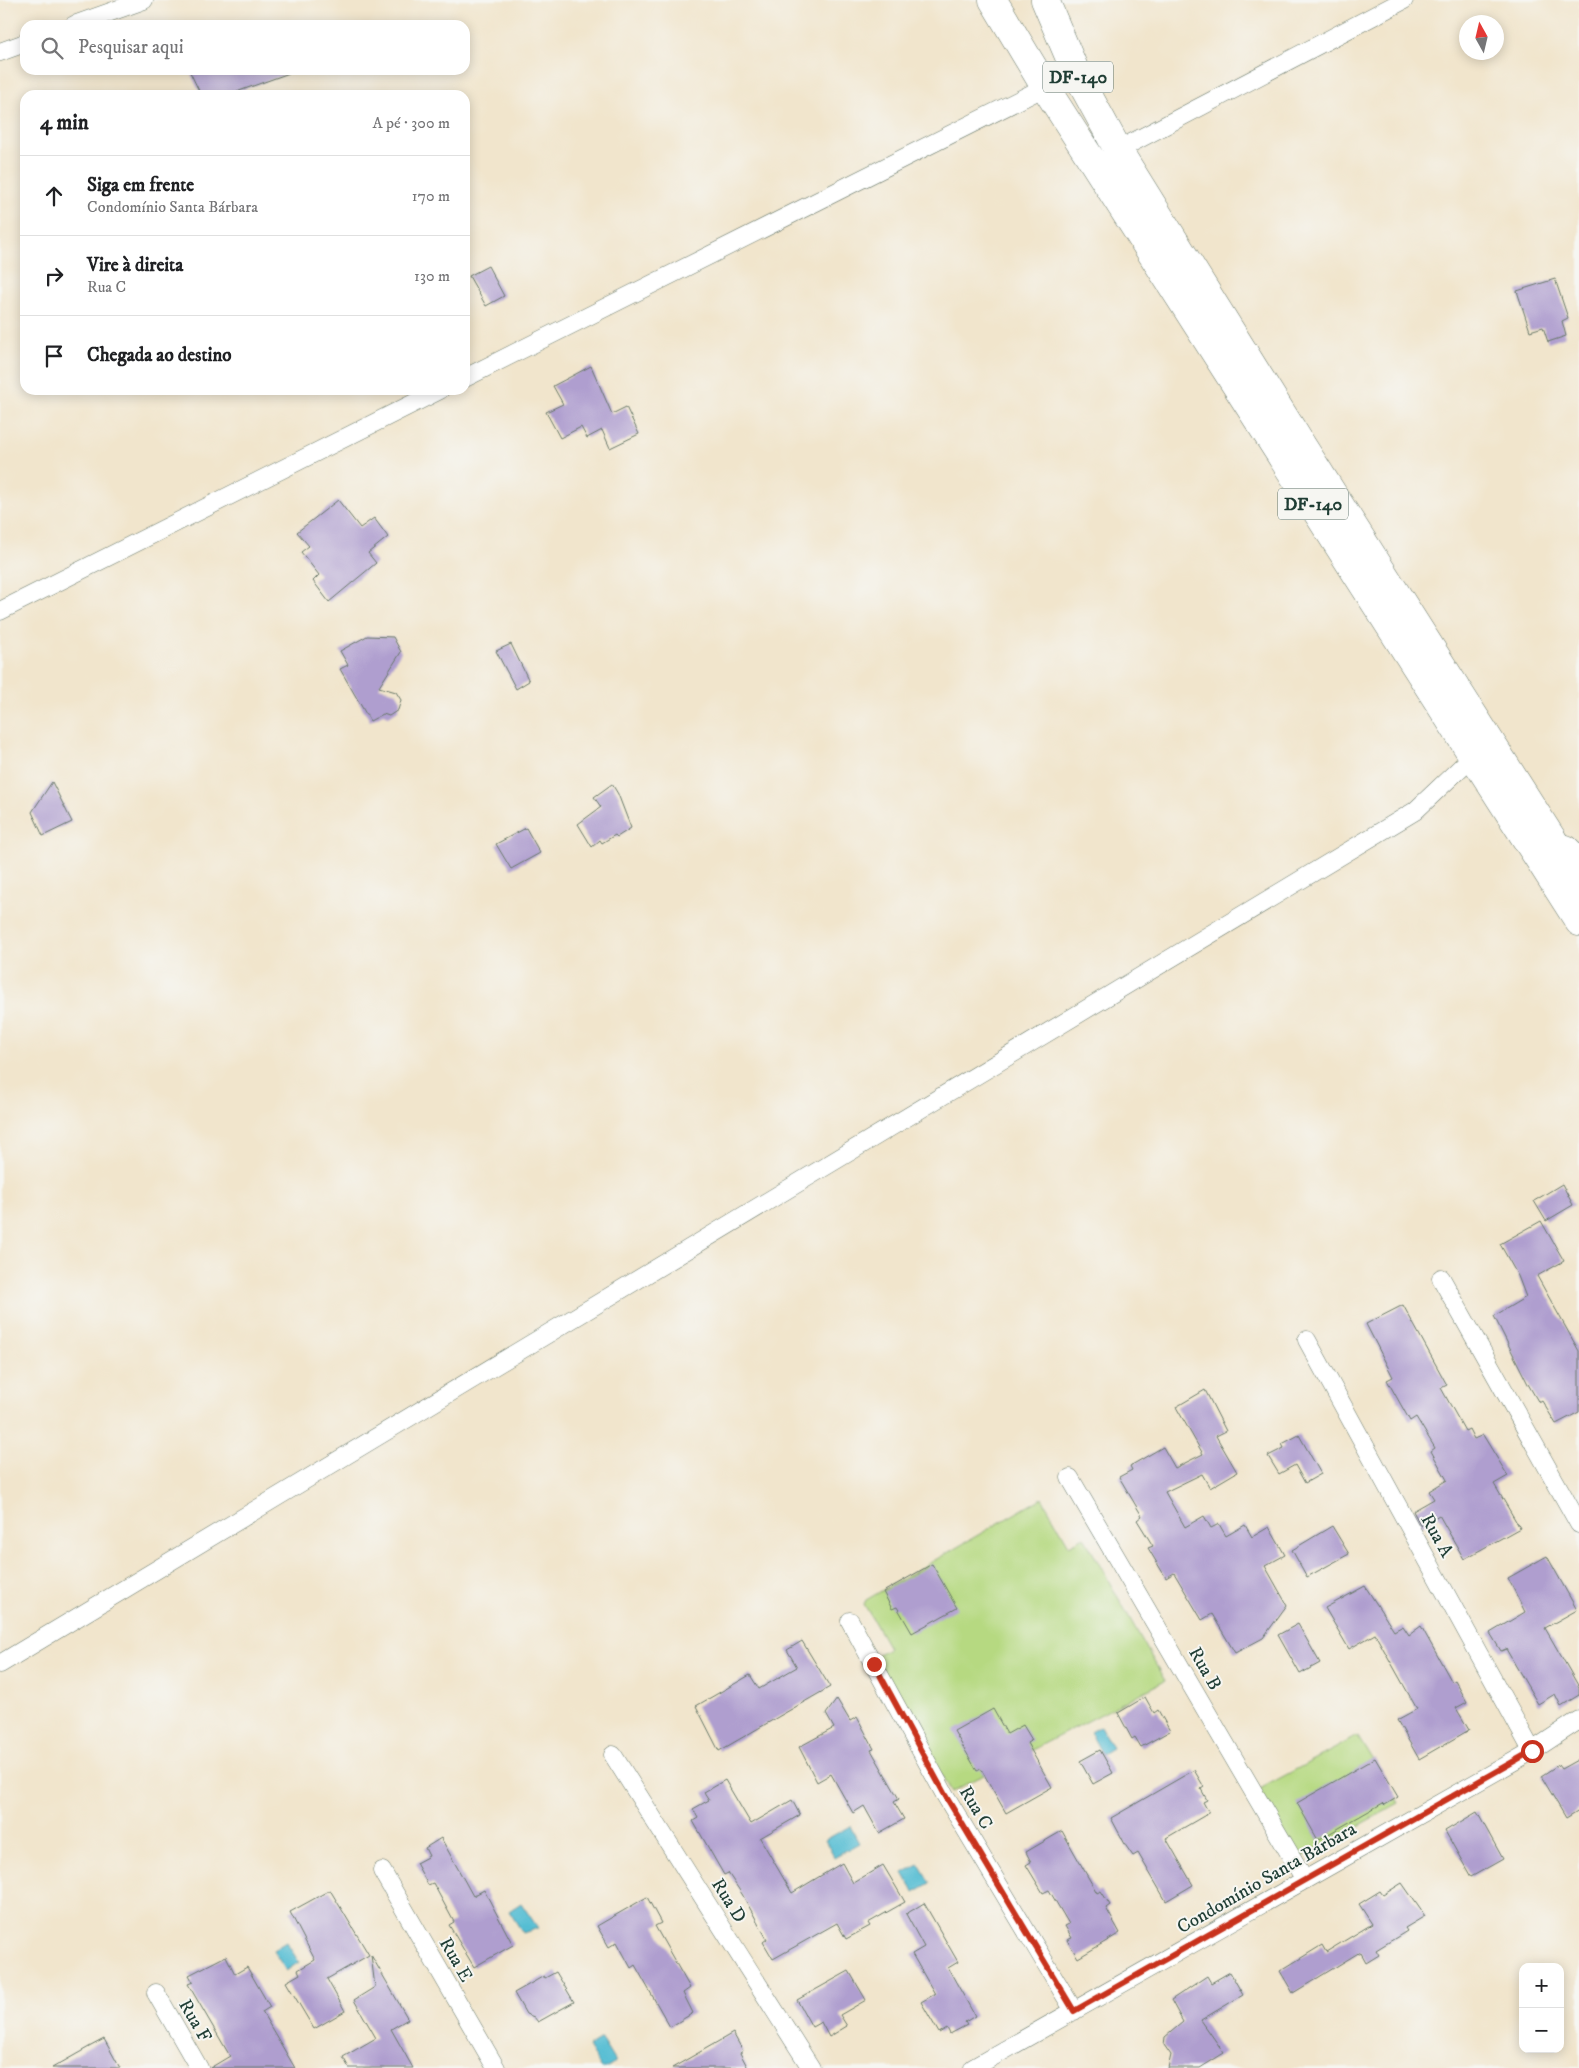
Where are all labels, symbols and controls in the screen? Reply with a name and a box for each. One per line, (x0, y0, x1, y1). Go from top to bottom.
north arrow (1459, 15, 1504, 60)
search box (20, 20, 470, 75)
icon: search (38, 34, 66, 62)
text: Pesquisar aqui (78, 36, 184, 59)
road number: DF-140 (1043, 62, 1113, 92)
text: 4 min (40, 110, 89, 136)
text: A pé · 300 m (372, 113, 450, 133)
text: Siga em frente (87, 174, 194, 197)
icon: ahead (40, 182, 68, 210)
text: 170 m (412, 186, 450, 206)
text: Condomínio Santa Bárbara (87, 197, 258, 217)
text: Vire à direita (87, 254, 183, 277)
icon: right (40, 262, 68, 290)
text: 130 m (414, 266, 450, 286)
text: Rua C (87, 277, 126, 297)
icon: arrive (40, 342, 68, 370)
text: Chegada ao destino (87, 344, 232, 367)
road number: DF-140 (1278, 488, 1348, 520)
street label: Rua A (1415, 1510, 1458, 1562)
street label: Rua B (1183, 1643, 1226, 1694)
route end (863, 1653, 886, 1676)
route start (1521, 1740, 1544, 1763)
street label: Rua C (954, 1782, 998, 1834)
street label: Condomínio Santa Bárbara (1173, 1818, 1360, 1939)
street label: Rua D (706, 1874, 751, 1927)
street label: Rua E (434, 1933, 478, 1986)
map controls (1519, 1963, 1564, 2053)
button: + (1519, 1963, 1564, 2008)
street label: Rua F (173, 1995, 216, 2047)
button: − (1519, 2008, 1564, 2053)

